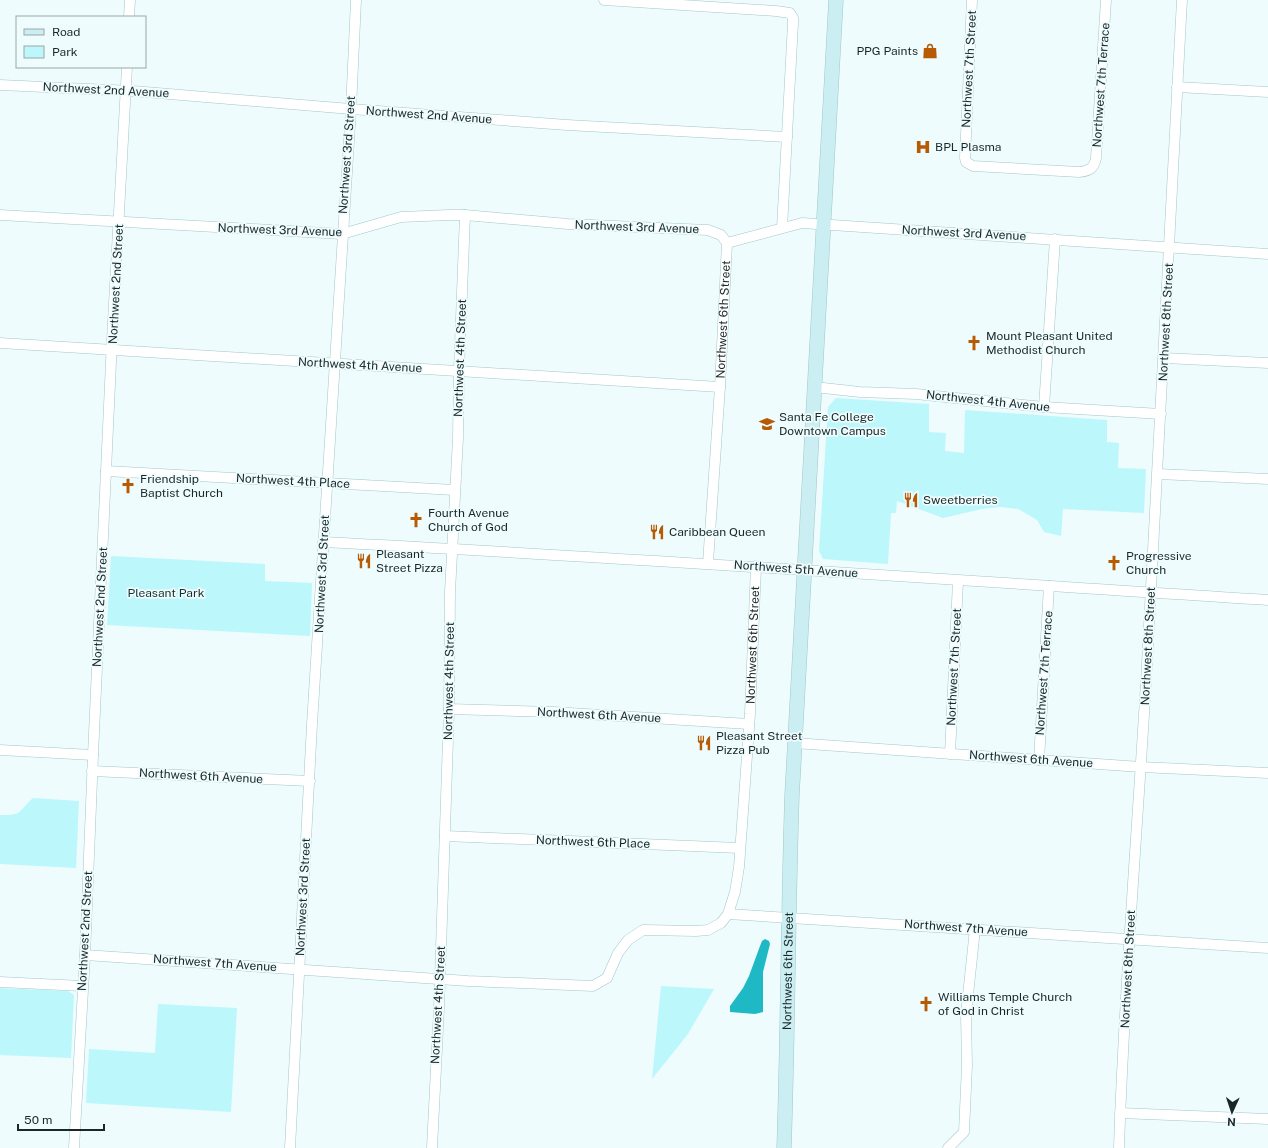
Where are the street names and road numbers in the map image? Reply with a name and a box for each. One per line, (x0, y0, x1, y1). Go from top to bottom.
street label: Northwest 7th Street (959, 9, 979, 128)
street label: Northwest 7th Terrace (1090, 22, 1112, 148)
street label: Northwest 2nd Avenue (42, 80, 170, 100)
street label: Northwest 3rd Street (336, 95, 358, 215)
street label: Northwest 2nd Avenue (365, 104, 493, 126)
street label: Northwest 3rd Avenue (574, 218, 700, 236)
street label: Northwest 3rd Avenue (217, 221, 343, 239)
street label: Northwest 2nd Street (106, 223, 126, 344)
street label: Northwest 3rd Avenue (901, 223, 1027, 243)
street label: Northwest 6th Street (713, 260, 733, 379)
street label: Northwest 8th Street (1156, 262, 1176, 382)
street label: Northwest 4th Street (451, 298, 469, 417)
street label: Northwest 4th Avenue (298, 355, 423, 375)
street label: Northwest 4th Avenue (925, 388, 1051, 414)
street label: Northwest 4th Place (236, 471, 351, 491)
street label: Northwest 3rd Street (312, 514, 332, 634)
street label: Northwest 2nd Street (90, 546, 110, 667)
street label: Northwest 5th Avenue (733, 558, 859, 580)
street label: Northwest 6th Street (743, 585, 762, 704)
street label: Northwest 8th Street (1138, 586, 1158, 706)
street label: Northwest 7th Street (944, 607, 964, 726)
street label: Northwest 7th Terrace (1033, 610, 1055, 736)
street label: Northwest 4th Street (441, 621, 457, 740)
street label: Northwest 6th Avenue (537, 705, 662, 725)
street label: Northwest 6th Avenue (968, 748, 1094, 770)
street label: Northwest 6th Avenue (139, 766, 264, 786)
street label: Northwest 6th Place (536, 833, 651, 851)
street label: Northwest 3rd Street (293, 837, 313, 957)
street label: Northwest 2nd Street (75, 870, 95, 991)
street label: Northwest 8th Street (1118, 909, 1138, 1029)
street label: Northwest 6th Street (780, 911, 796, 1030)
street label: Northwest 7th Avenue (904, 917, 1029, 939)
street label: Northwest 4th Street (428, 945, 448, 1064)
street label: Northwest 7th Avenue (153, 952, 278, 974)

